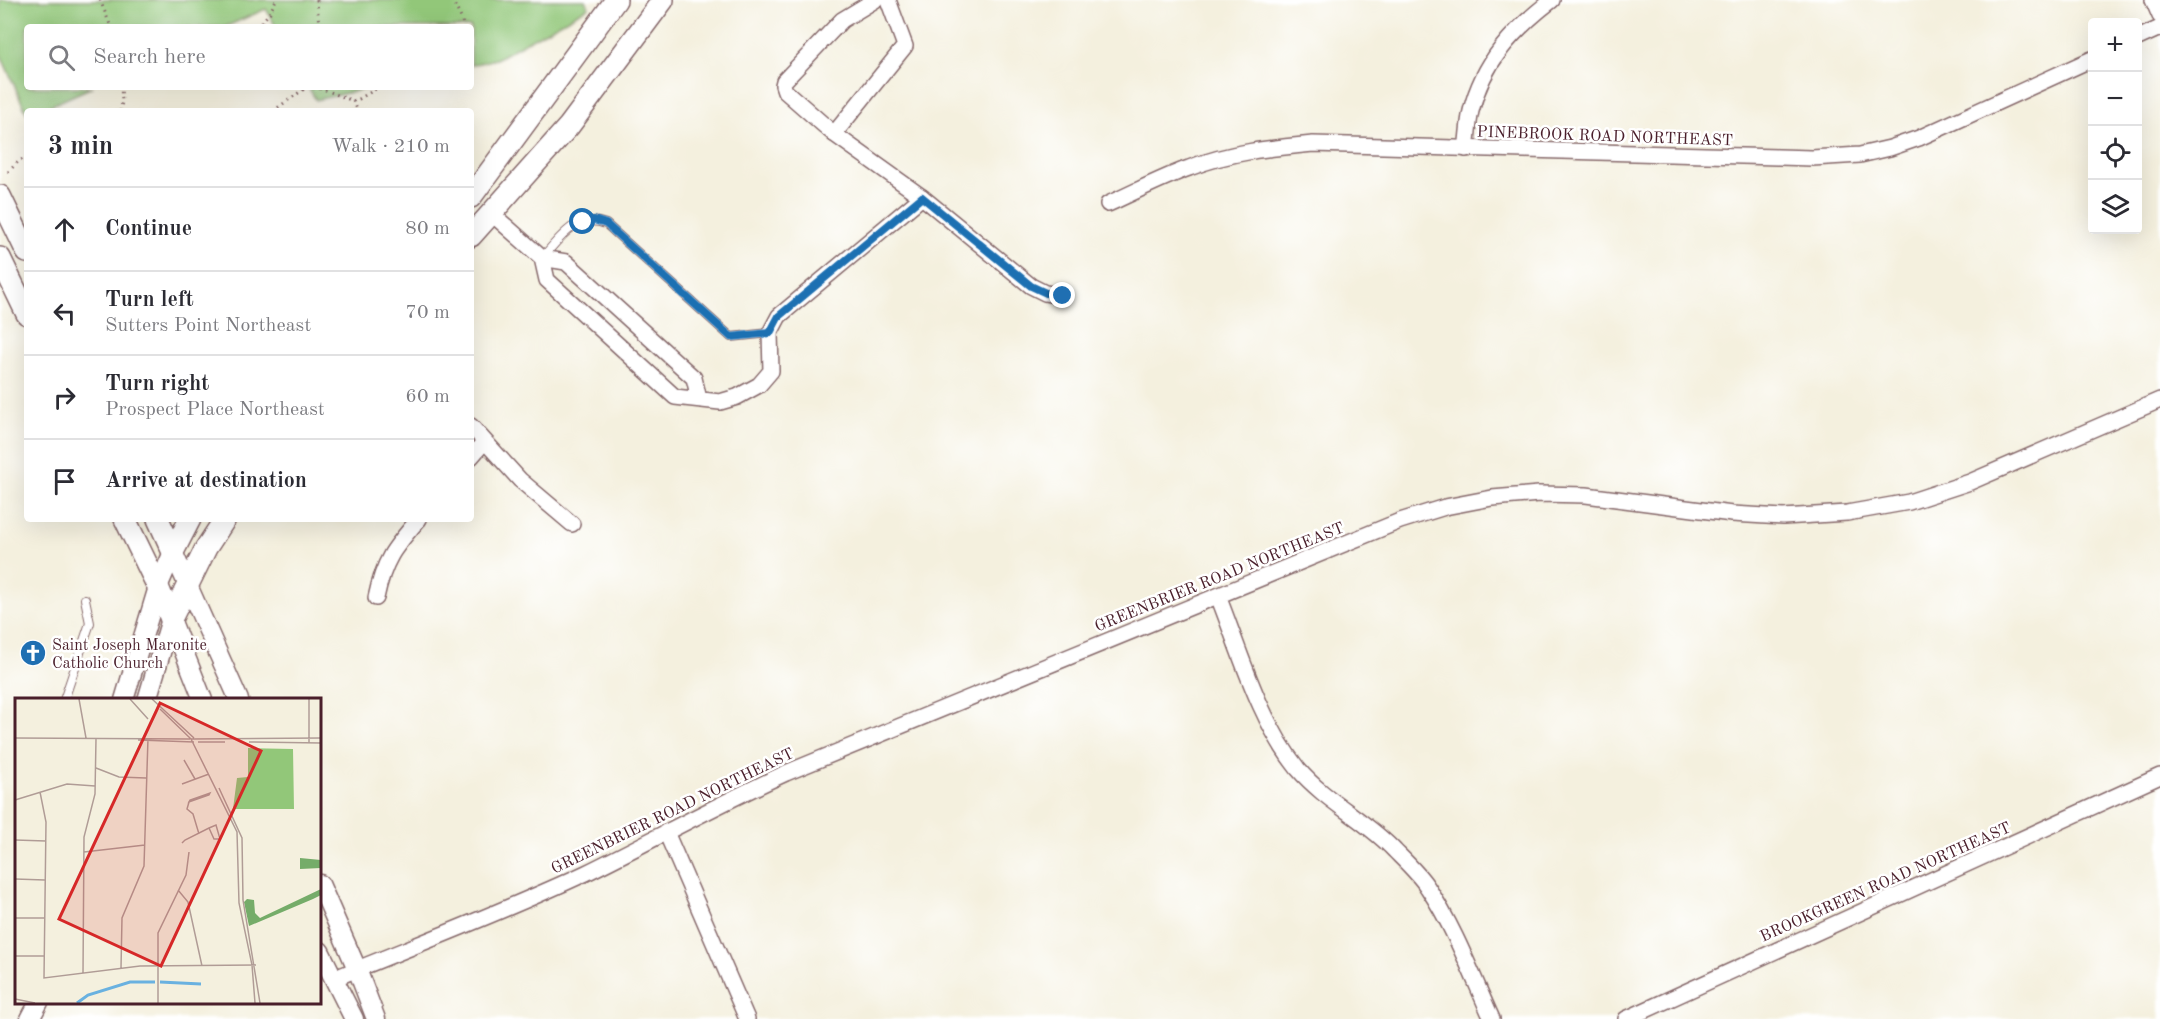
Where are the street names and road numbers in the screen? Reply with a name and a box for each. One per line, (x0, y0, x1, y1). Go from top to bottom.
street label: PINEBROOK ROAD NORTHEAST (1476, 125, 1733, 149)
street label: GREENBRIER ROAD NORTHEAST (1093, 520, 1347, 635)
street label: GREENBRIER ROAD NORTHEAST (549, 746, 797, 878)
street label: BROOKGREEN ROAD NORTHEAST (1758, 820, 2014, 946)

